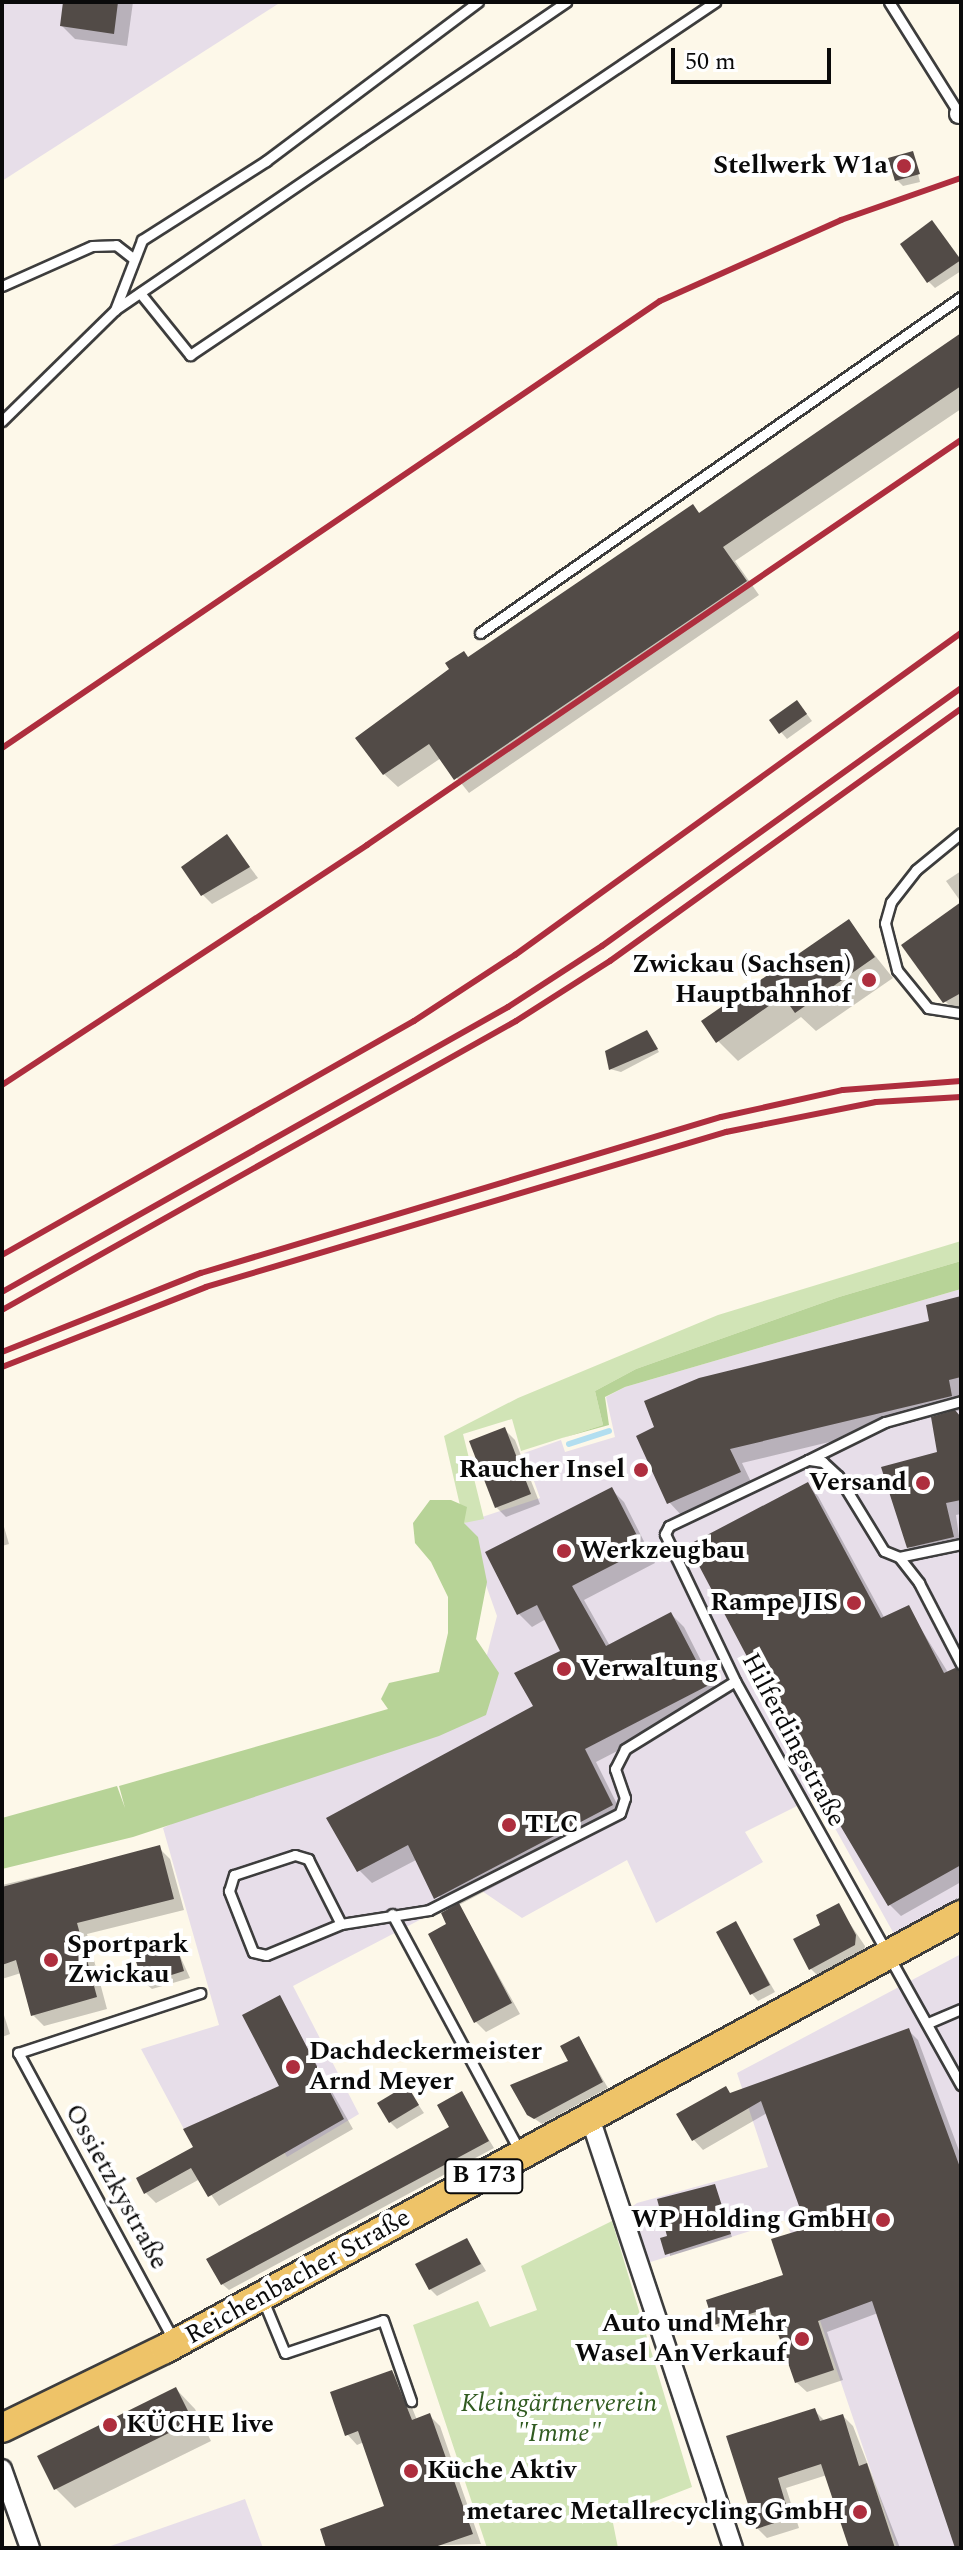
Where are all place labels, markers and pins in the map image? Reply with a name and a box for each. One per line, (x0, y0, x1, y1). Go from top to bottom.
place label: Stellwerk W1a (713, 150, 888, 182)
marker: Stellwerk W1a (895, 157, 913, 175)
place label: Zwickau (Sachsen) Hauptbahnhof (632, 949, 851, 1010)
marker: Zwickau (Sachsen) Hauptbahnhof (858, 969, 880, 991)
place label: Raucher Insel (459, 1454, 625, 1486)
marker: Raucher Insel (632, 1461, 650, 1479)
place label: Versand (809, 1467, 907, 1499)
marker: Versand (914, 1474, 932, 1492)
place label: Werkzeugbau (580, 1535, 745, 1567)
marker: Werkzeugbau (555, 1542, 573, 1560)
place label: Rampe JIS (710, 1587, 838, 1619)
marker: Rampe JIS (845, 1594, 863, 1612)
place label: Verwaltung (580, 1653, 718, 1685)
marker: Verwaltung (555, 1660, 573, 1678)
place label: TLC (525, 1809, 579, 1841)
marker: TLC (500, 1816, 518, 1834)
place label: Sportpark Zwickau (67, 1929, 188, 1990)
marker: Sportpark Zwickau (42, 1951, 60, 1969)
place label: Dachdeckermeister Arnd Meyer (309, 2036, 542, 2098)
marker: Dachdeckermeister Arnd Meyer (284, 2058, 302, 2076)
place label: WP Holding GmbH (631, 2204, 867, 2236)
marker: WP Holding GmbH (874, 2211, 892, 2229)
place label: Auto und Mehr Wasel AnVerkauf (575, 2308, 786, 2370)
marker: Auto und Mehr Wasel AnVerkauf (793, 2330, 811, 2348)
place label: KÜCHE live (126, 2409, 274, 2441)
marker: KÜCHE live (101, 2416, 119, 2434)
place label: Küche Aktiv (427, 2455, 576, 2487)
marker: Küche Aktiv (402, 2462, 420, 2480)
place label: metarec Metallrecycling GmbH (466, 2496, 844, 2528)
marker: metarec Metallrecycling GmbH (851, 2503, 869, 2521)

